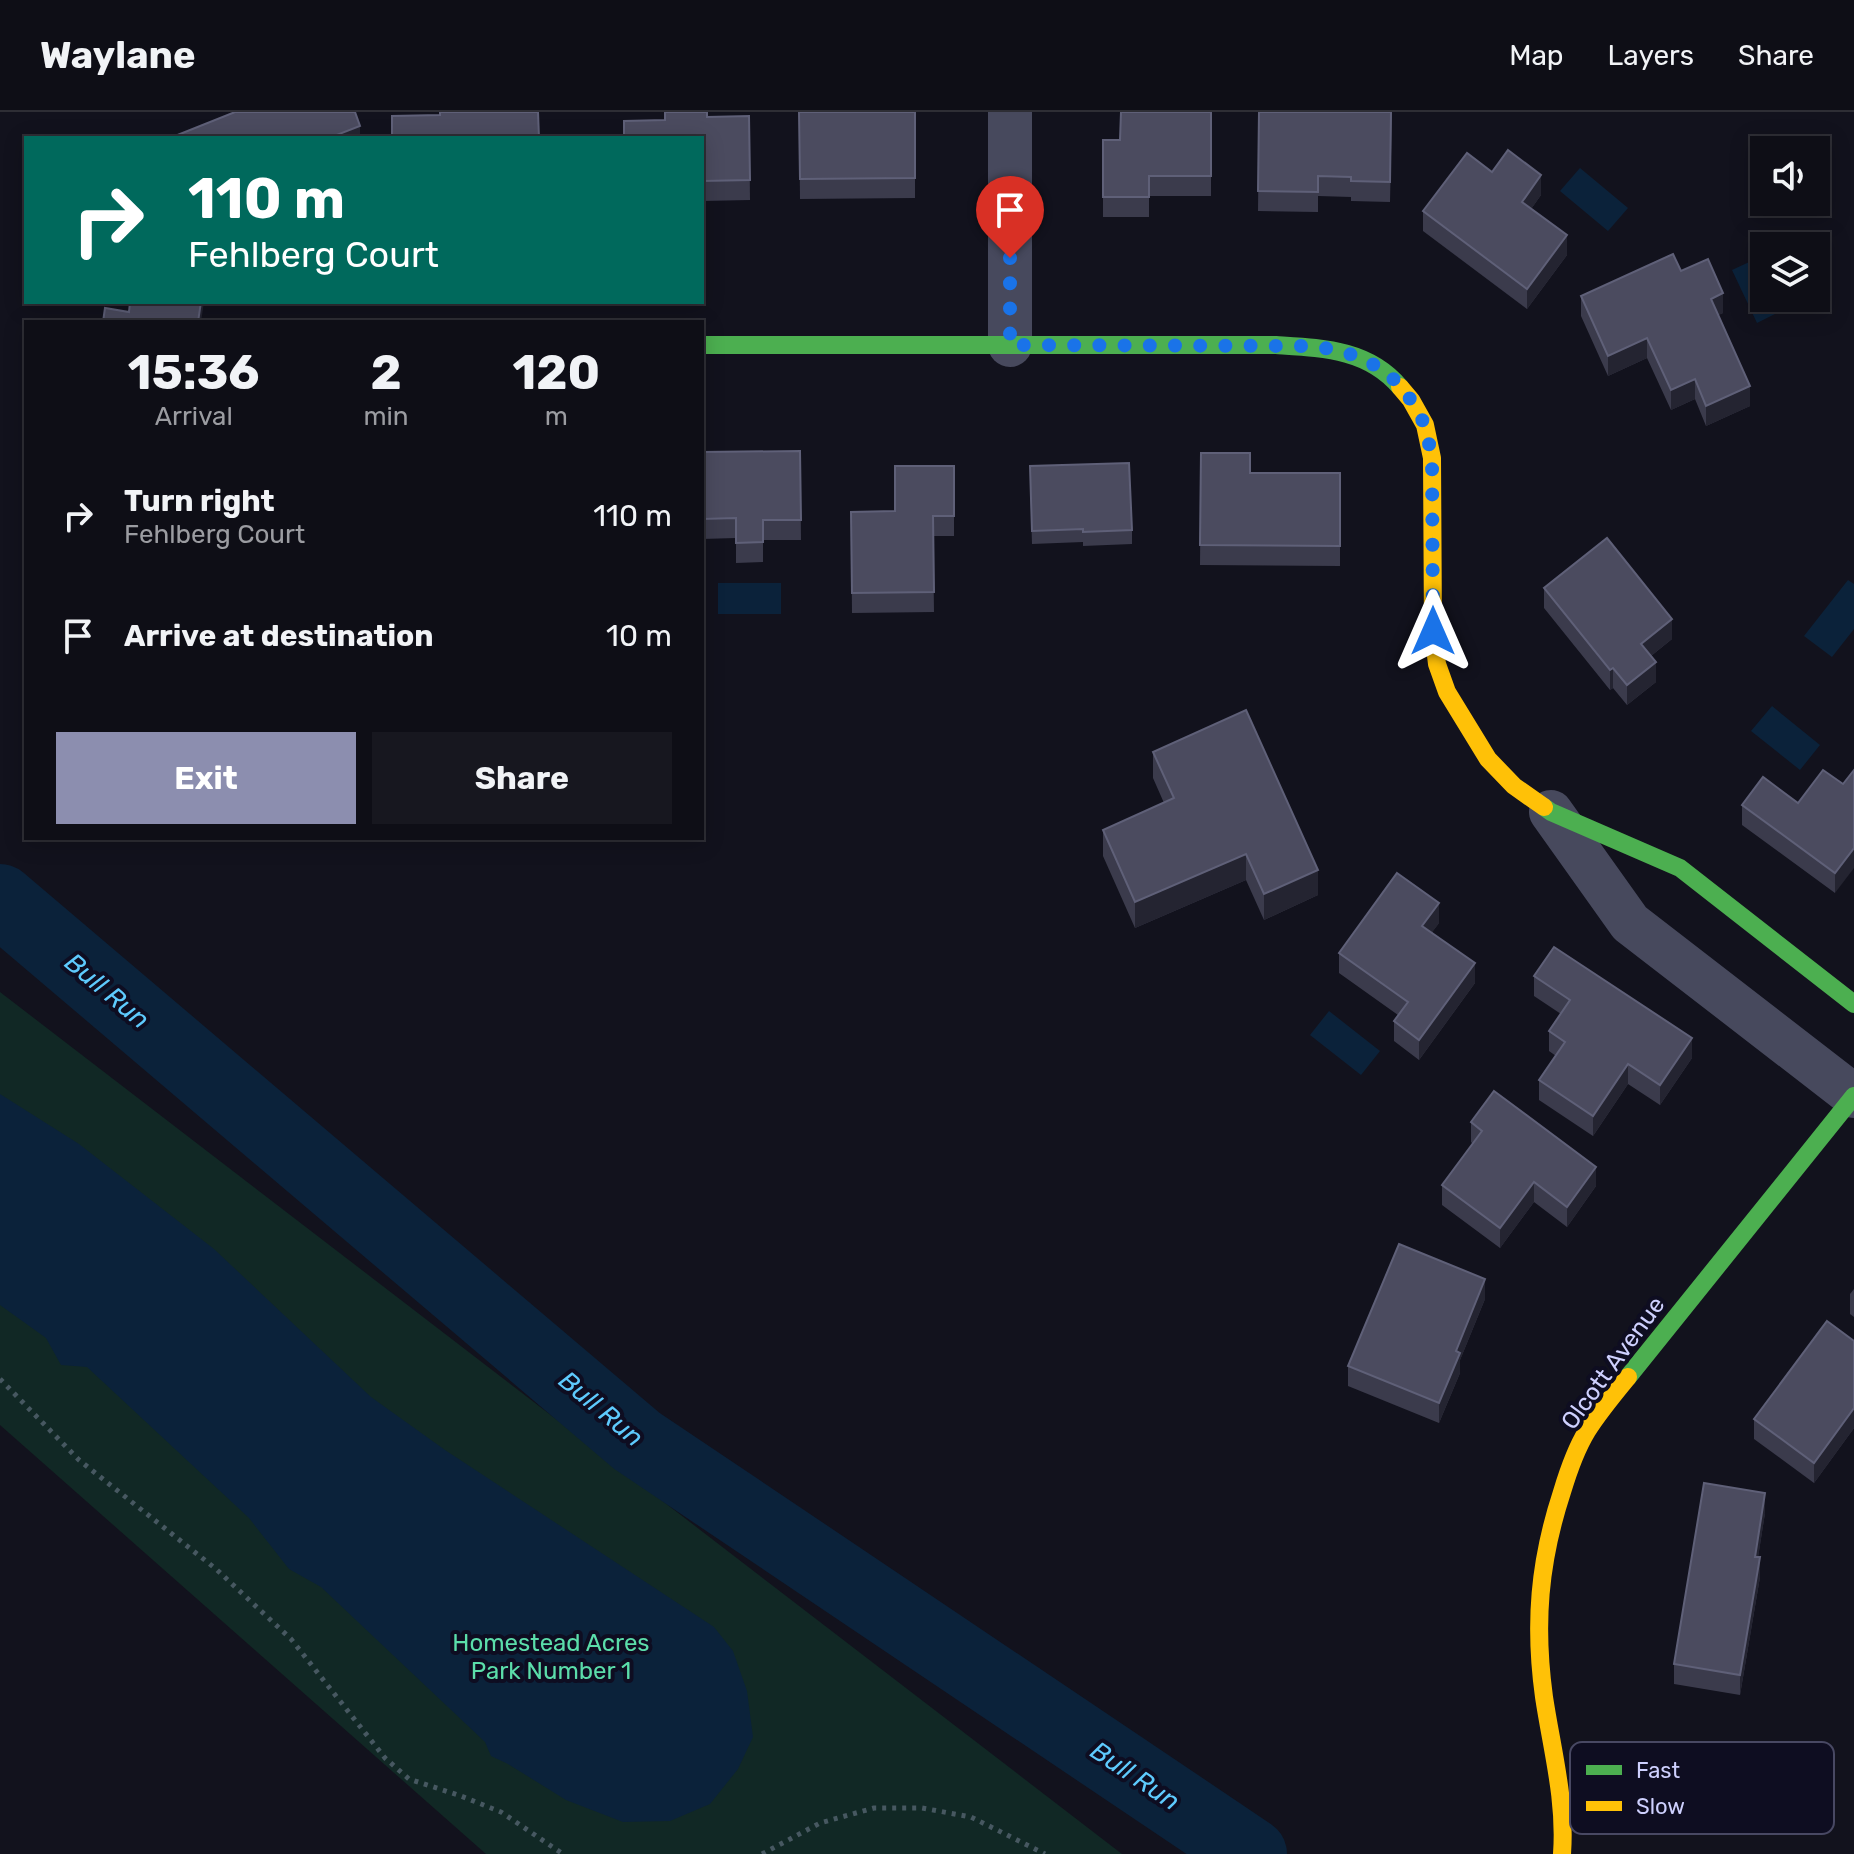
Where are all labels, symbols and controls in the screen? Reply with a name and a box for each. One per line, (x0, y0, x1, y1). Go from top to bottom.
text: Waylane (40, 32, 196, 78)
text: Map (1509, 39, 1564, 72)
text: Layers (1608, 39, 1694, 72)
text: Share (1738, 39, 1814, 72)
map controls (1750, 136, 1830, 312)
button: sound (1750, 136, 1830, 216)
text: 110 m (188, 166, 345, 232)
icon: right (56, 168, 160, 272)
pin (976, 176, 1044, 258)
icon: arrive (988, 188, 1032, 232)
button: layers (1750, 232, 1830, 312)
text: Fehlberg Court (188, 233, 439, 276)
text: 15:36 (128, 344, 260, 401)
text: 2 (370, 344, 402, 401)
text: 120 (512, 344, 600, 401)
text: Arrival (155, 401, 233, 432)
text: min (363, 401, 409, 432)
text: m (545, 401, 568, 432)
text: Turn right (124, 483, 275, 519)
icon: right (56, 494, 100, 538)
text: 110 m (593, 498, 672, 534)
text: Fehlberg Court (124, 519, 305, 550)
position arrow (1391, 589, 1475, 673)
icon: arrive (56, 614, 100, 658)
text: Arrive at destination (124, 618, 434, 654)
text: 10 m (606, 618, 672, 654)
button: Exit (56, 732, 356, 824)
button: Share (372, 732, 672, 824)
water label: Bull Run (58, 947, 156, 1035)
street label: Olcott Avenue (1556, 1291, 1670, 1435)
water label: Bull Run (552, 1365, 650, 1453)
park label: Homestead Acres Park Number 1 (452, 1629, 650, 1685)
water label: Bull Run (1085, 1735, 1185, 1817)
legend (1570, 1742, 1834, 1834)
text: Fast (1636, 1757, 1681, 1784)
text: Slow (1636, 1793, 1685, 1820)

